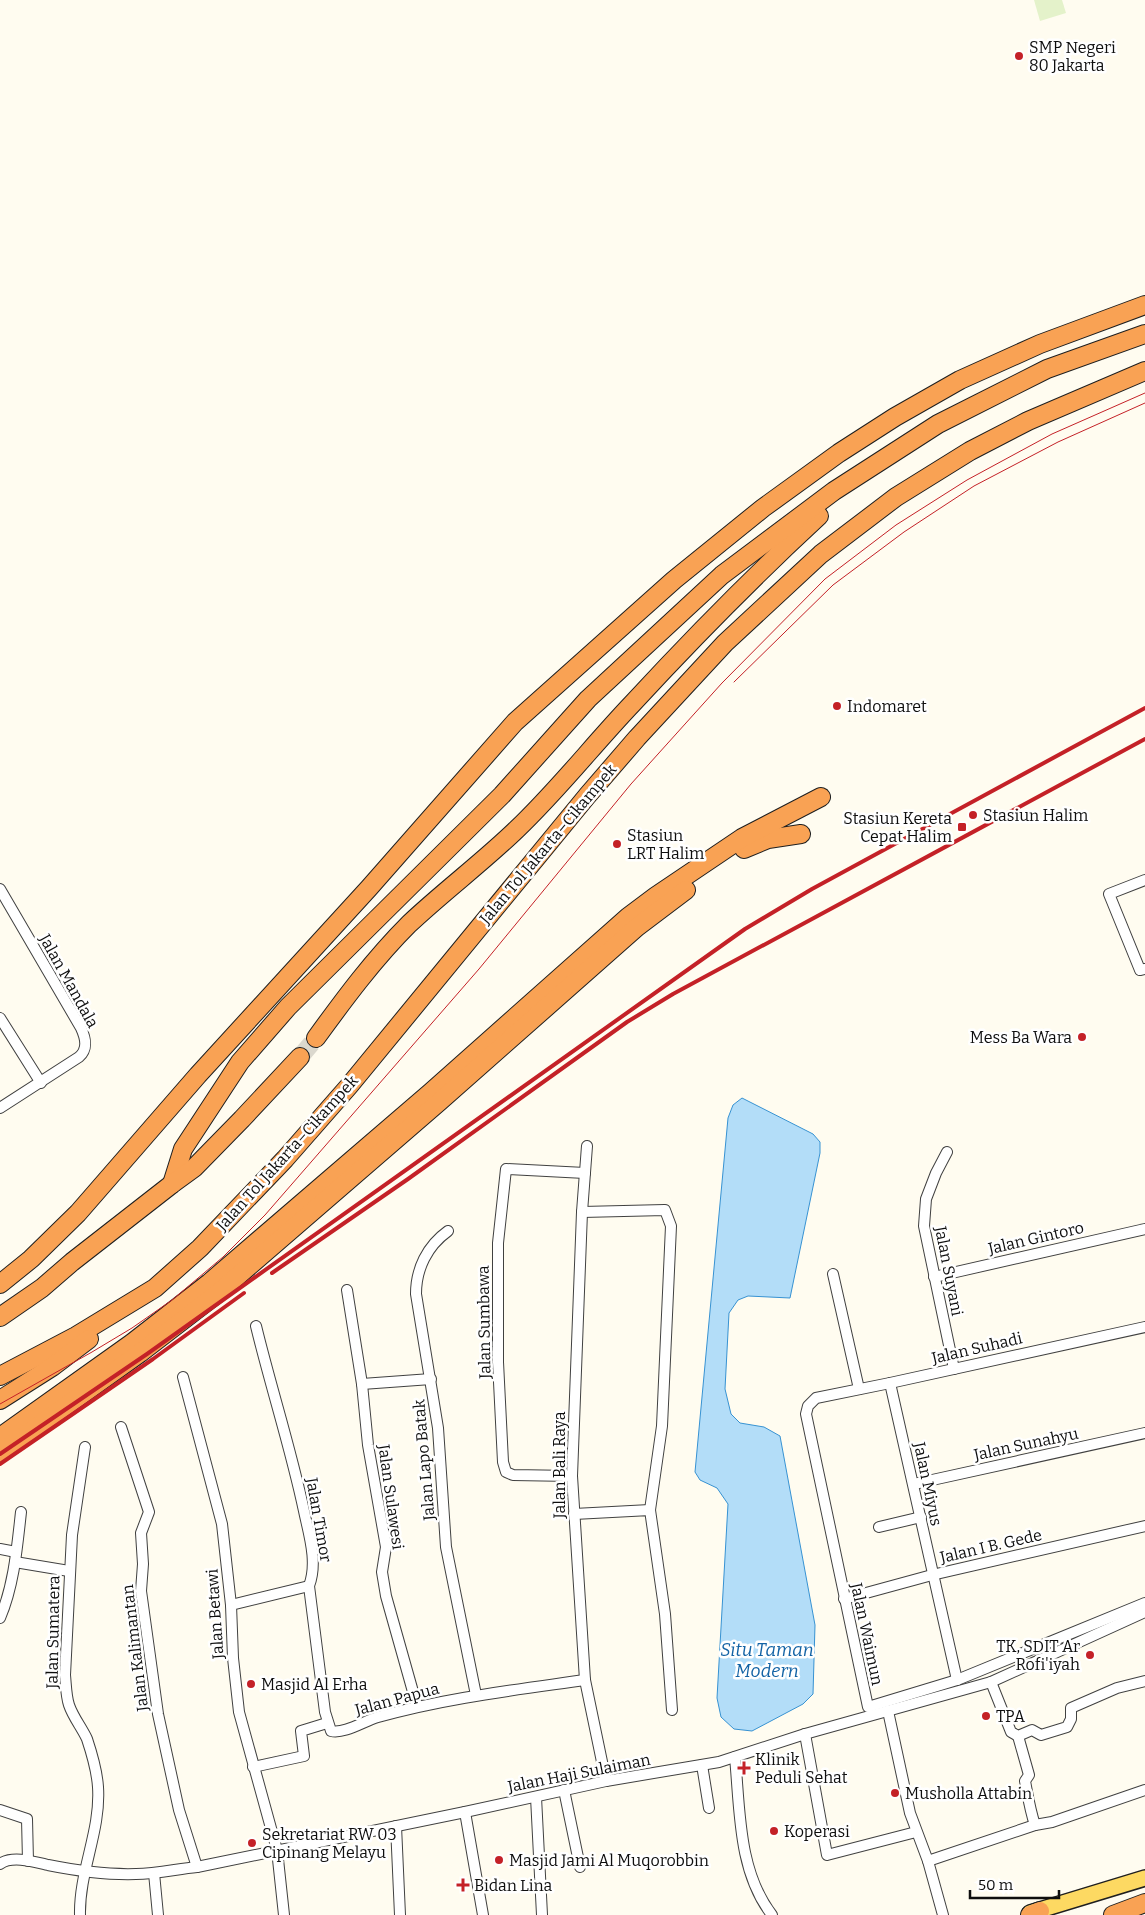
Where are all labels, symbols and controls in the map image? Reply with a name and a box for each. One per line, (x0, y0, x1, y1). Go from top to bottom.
place label: SMP Negeri 80 Jakarta (1029, 38, 1116, 75)
marker: SMP Negeri 80 Jakarta (1013, 50, 1025, 62)
place label: Indomaret (847, 697, 927, 716)
marker: Indomaret (831, 700, 843, 712)
street label: Jalan Tol Jakarta–Cikampek (475, 760, 620, 929)
place label: Stasiun Halim (983, 806, 1088, 825)
place label: Stasiun Kereta Cepat Halim (843, 809, 952, 846)
marker: Stasiun Halim (967, 809, 979, 821)
marker: Stasiun Kereta Cepat Halim (956, 821, 968, 833)
place label: Stasiun LRT Halim (627, 826, 704, 863)
marker: Stasiun LRT Halim (611, 838, 623, 850)
street label: Jalan Mandala (35, 930, 103, 1031)
place label: Mess Ba Wara (970, 1028, 1072, 1047)
marker: Mess Ba Wara (1076, 1031, 1088, 1043)
street label: Jalan Tol Jakarta–Cikampek (211, 1071, 362, 1235)
street label: Jalan Gintoro (985, 1218, 1086, 1258)
street label: Jalan Suyani (931, 1224, 967, 1318)
street label: Jalan Sumbawa (474, 1265, 495, 1380)
street label: Jalan Suhadi (929, 1328, 1024, 1368)
street label: Jalan Lapo Batak (409, 1399, 439, 1522)
street label: Jalan Bali Raya (550, 1411, 569, 1519)
street label: Jalan Sunahyu (971, 1424, 1080, 1465)
street label: Jalan Miyus (910, 1439, 946, 1528)
street label: Jalan Sulawesi (374, 1442, 408, 1551)
street label: Jalan Timor (302, 1475, 336, 1564)
street label: Jalan I B. Gede (937, 1525, 1044, 1567)
street label: Jalan Betawi (202, 1568, 228, 1661)
street label: Jalan Sumatera (42, 1575, 63, 1690)
street label: Jalan Waimun (847, 1580, 887, 1687)
street label: Jalan Kalimantan (118, 1584, 152, 1713)
place label: TK, SDIT Ar Rofi'iyah (996, 1637, 1080, 1674)
water label: Situ Taman Modern (720, 1639, 814, 1682)
marker: TK, SDIT Ar Rofi'iyah (1084, 1649, 1096, 1661)
place label: Masjid Al Erha (261, 1675, 368, 1694)
marker: Masjid Al Erha (245, 1678, 257, 1690)
street label: Jalan Papua (352, 1679, 441, 1720)
place label: TPA (996, 1707, 1026, 1726)
marker: TPA (980, 1710, 992, 1722)
street label: Jalan Haji Sulaiman (505, 1750, 652, 1796)
place label: Klinik Peduli Sehat (755, 1750, 848, 1787)
marker: Klinik Peduli Sehat (737, 1761, 751, 1775)
place label: Musholla Attabin (905, 1784, 1032, 1803)
marker: Musholla Attabin (889, 1787, 901, 1799)
place label: Koperasi (784, 1822, 850, 1841)
place label: Sekretariat RW 03 Cipinang Melayu (262, 1825, 397, 1862)
marker: Koperasi (768, 1825, 780, 1837)
marker: Sekretariat RW 03 Cipinang Melayu (246, 1837, 258, 1849)
place label: Masjid Jami Al Muqorobbin (509, 1851, 709, 1870)
marker: Masjid Jami Al Muqorobbin (493, 1854, 505, 1866)
scale bar (970, 1868, 1059, 1900)
place label: Bidan Lina (474, 1876, 553, 1895)
text: 50 m (978, 1876, 1014, 1894)
marker: Bidan Lina (456, 1878, 470, 1892)

